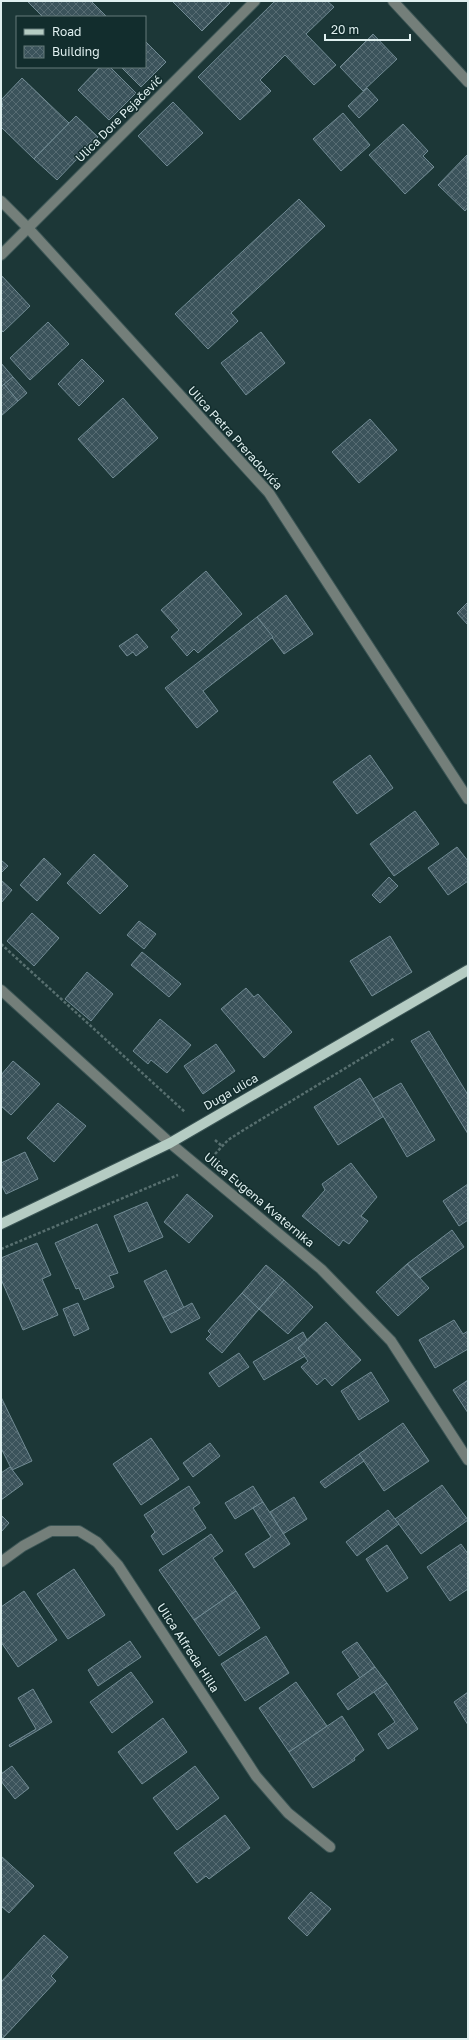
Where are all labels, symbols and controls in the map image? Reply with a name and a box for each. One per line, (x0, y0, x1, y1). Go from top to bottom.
legend (16, 16, 146, 68)
scale bar (325, 16, 410, 42)
text: 20 m (331, 22, 359, 37)
text: Road (52, 24, 81, 39)
text: Building (52, 44, 100, 59)
street label: Ulica Dore Pejačević (72, 72, 166, 165)
street label: Ulica Petra Preradovića (185, 383, 286, 493)
street label: Duga ulica (201, 1070, 261, 1113)
street label: Ulica Eugena Kvaternika (201, 1149, 318, 1250)
street label: Ulica Alfreda Hilla (154, 1600, 223, 1695)

